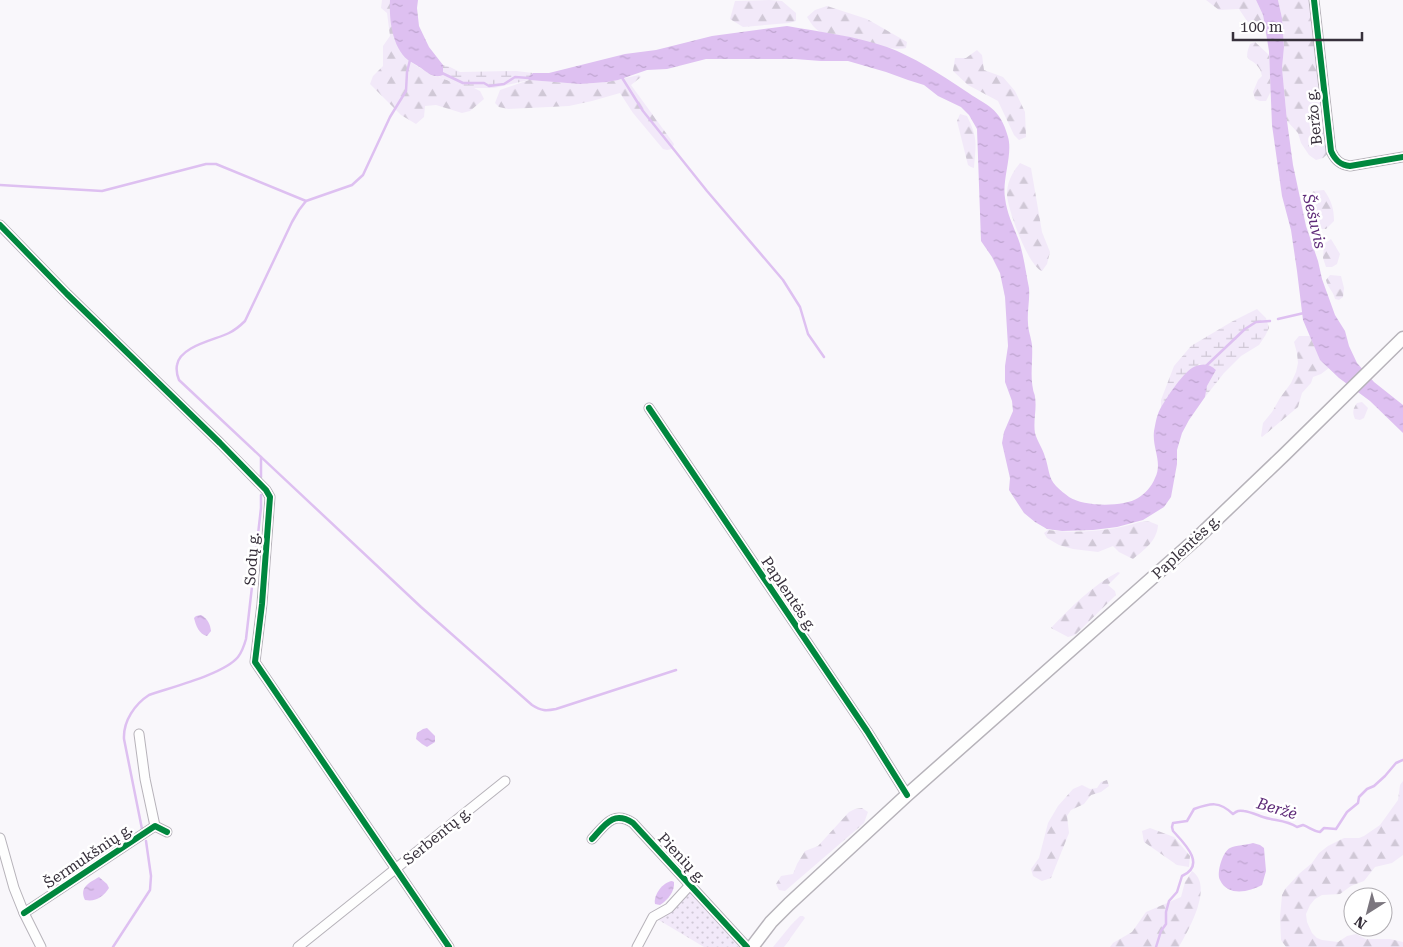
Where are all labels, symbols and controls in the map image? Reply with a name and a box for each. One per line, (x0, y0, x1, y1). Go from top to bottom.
scale bar (1233, 10, 1362, 42)
text: 100 m (1240, 18, 1283, 36)
street label: Beržo g. (1302, 88, 1326, 146)
water label: Šešuvis (1299, 191, 1330, 250)
street label: Paplentės g. (1148, 511, 1224, 583)
street label: Sodų g. (241, 532, 263, 586)
street label: Paplentės g. (757, 553, 821, 635)
water label: Beržė (1254, 793, 1299, 823)
street label: Serbentų g. (399, 803, 475, 869)
street label: Šermukšnių g. (40, 820, 136, 892)
street label: Pienių g. (654, 829, 710, 887)
north arrow (1343, 887, 1393, 937)
text: N (1351, 913, 1369, 932)

